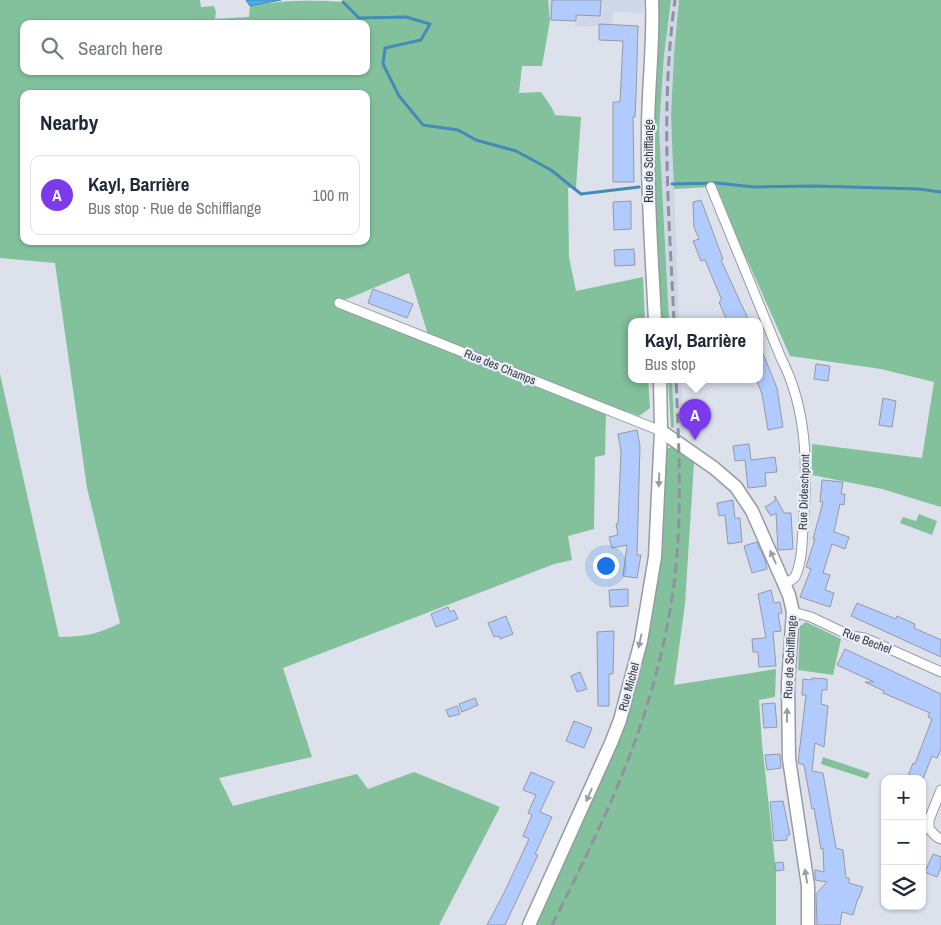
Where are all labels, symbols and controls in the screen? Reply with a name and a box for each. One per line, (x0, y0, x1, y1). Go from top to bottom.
search box (20, 20, 370, 75)
icon: search (38, 34, 66, 62)
text: Search here (78, 35, 163, 61)
text: Nearby (40, 108, 98, 137)
street label: Rue de Schifflange (641, 119, 657, 203)
text: Kayl, Barrière (88, 171, 189, 197)
text: A (52, 184, 62, 206)
text: 100 m (313, 184, 349, 206)
text: Bus stop · Rue de Schifflange (88, 197, 261, 219)
popup (628, 318, 763, 383)
text: Kayl, Barrière (645, 327, 746, 353)
street label: Rue des Champs (462, 345, 538, 389)
text: Bus stop (645, 353, 696, 375)
pin: A (679, 399, 711, 440)
street label: Rue Dideschpont (795, 453, 813, 530)
one-way arrow (655, 472, 663, 488)
one-way arrow (769, 550, 777, 564)
your location (593, 553, 619, 579)
street label: Rue de Schifflange (780, 615, 800, 699)
street label: Rue Bechel (840, 624, 894, 658)
one-way arrow (636, 633, 644, 649)
street label: Rue Michel (615, 661, 643, 713)
one-way arrow (784, 707, 792, 723)
map controls (881, 775, 926, 910)
button: + (881, 775, 926, 820)
one-way arrow (585, 788, 593, 802)
button: − (881, 820, 926, 865)
button: layers (881, 865, 926, 910)
one-way arrow (802, 868, 810, 884)

